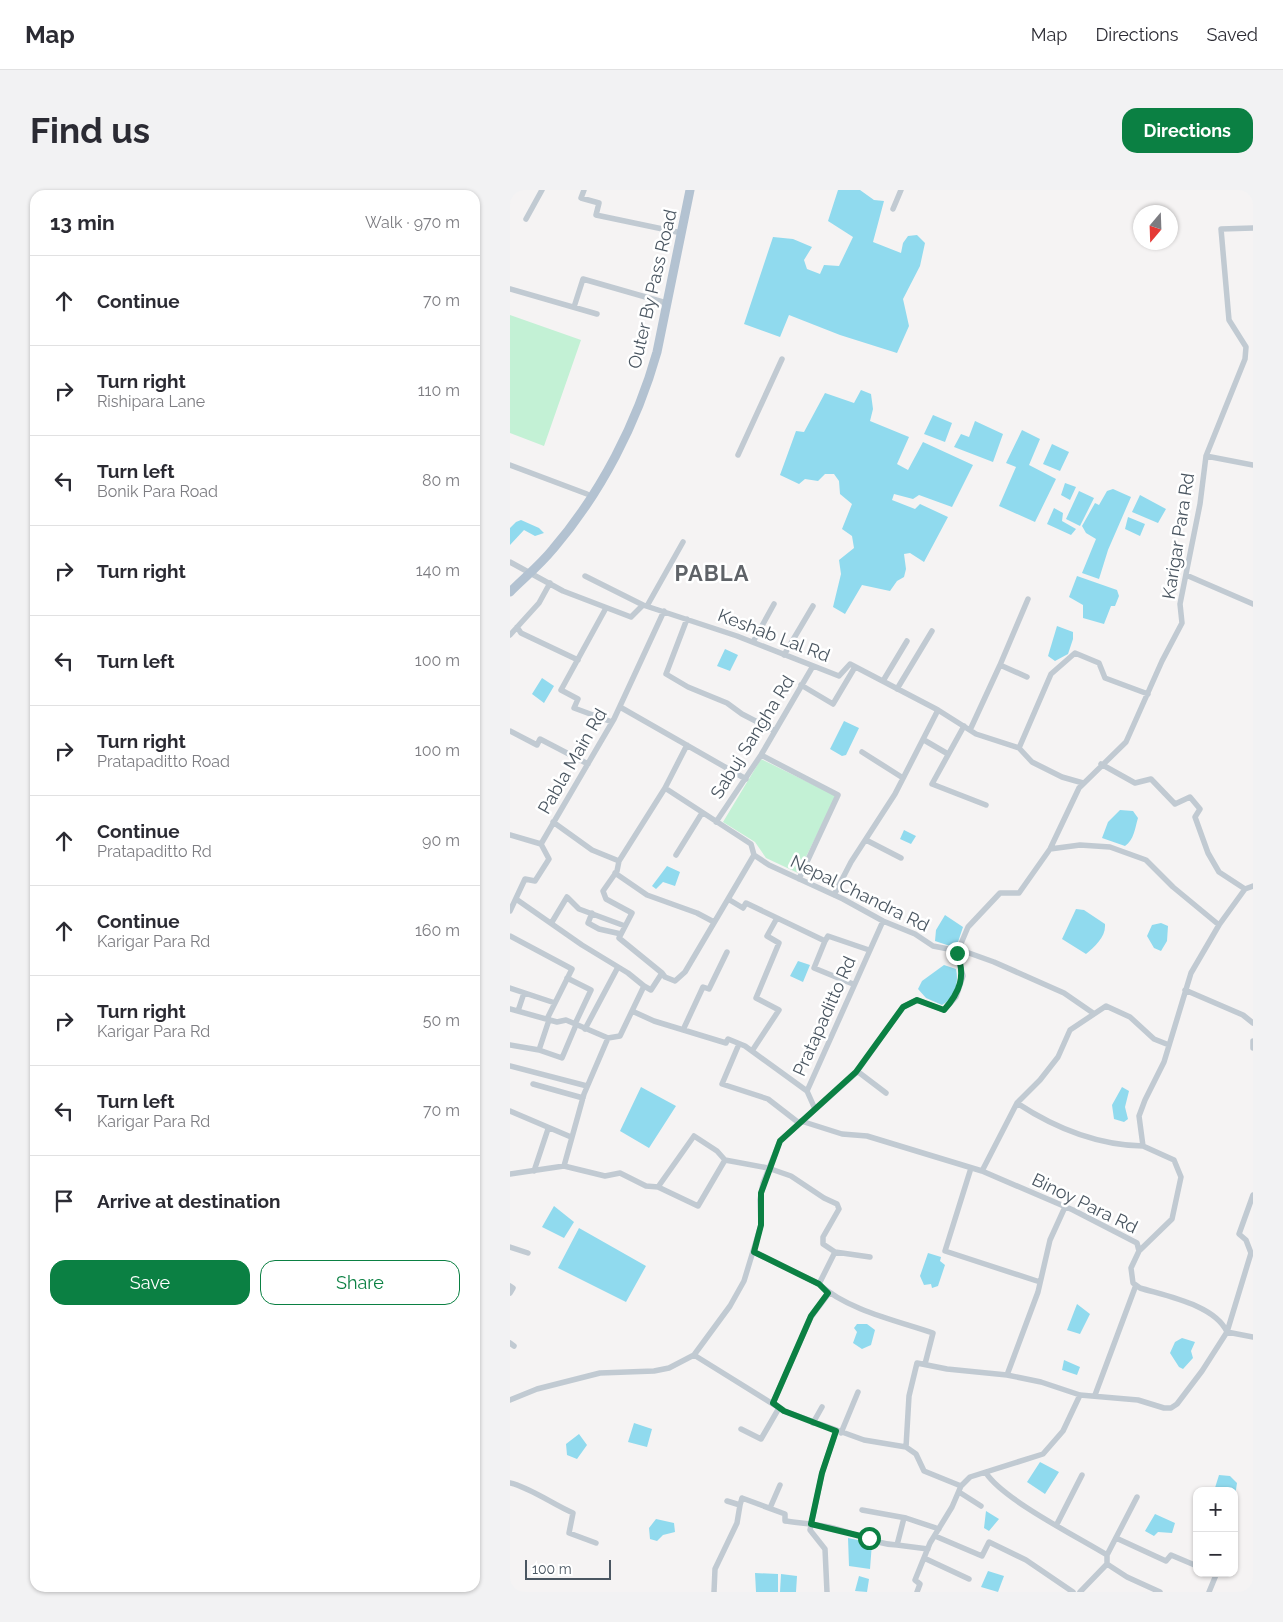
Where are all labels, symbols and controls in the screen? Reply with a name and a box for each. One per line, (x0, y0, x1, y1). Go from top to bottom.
text: Map (25, 20, 75, 49)
text: Map (1031, 24, 1067, 45)
text: Directions (1095, 24, 1179, 45)
text: Saved (1207, 24, 1258, 45)
button: Directions (1122, 108, 1253, 153)
text: Find us (30, 110, 150, 151)
north arrow (1133, 205, 1178, 250)
street label: Outer By Pass Road (623, 207, 681, 371)
text: 13 min (50, 210, 115, 235)
text: Walk · 970 m (365, 213, 460, 232)
icon: ahead (50, 287, 78, 315)
text: Continue (97, 290, 180, 312)
text: 70 m (423, 291, 460, 310)
text: Turn right (97, 370, 186, 392)
icon: right (50, 377, 78, 405)
text: 110 m (418, 381, 460, 400)
text: Rishipara Lane (97, 392, 205, 411)
text: Turn left (97, 460, 174, 482)
icon: left (50, 467, 78, 495)
text: 80 m (422, 471, 460, 490)
street label: Karigar Para Rd (1158, 471, 1198, 601)
text: Bonik Para Road (97, 482, 218, 501)
icon: right (50, 557, 78, 585)
text: Turn right (97, 560, 186, 582)
district label: PABLA (675, 560, 749, 586)
text: 140 m (416, 561, 460, 580)
street label: Keshab Lal Rd (715, 604, 833, 666)
icon: left (50, 647, 78, 675)
text: Turn left (97, 650, 174, 672)
text: 100 m (415, 651, 460, 670)
street label: Sabuj Sangha Rd (706, 672, 798, 802)
street label: Pabla Main Rd (533, 704, 611, 818)
text: Turn right (97, 730, 186, 752)
icon: right (50, 737, 78, 765)
text: 100 m (415, 741, 460, 760)
text: Pratapaditto Road (97, 752, 230, 771)
text: Continue (97, 820, 180, 842)
icon: ahead (50, 827, 78, 855)
text: 90 m (422, 831, 460, 850)
text: Pratapaditto Rd (97, 842, 212, 861)
street label: Nepal Chandra Rd (787, 850, 933, 936)
text: Continue (97, 910, 180, 932)
icon: ahead (50, 917, 78, 945)
text: 160 m (415, 921, 460, 940)
text: Karigar Para Rd (97, 932, 210, 951)
route end (946, 942, 969, 965)
street label: Pratapaditto Rd (788, 953, 860, 1079)
text: Turn right (97, 1000, 186, 1022)
icon: right (50, 1007, 78, 1035)
text: 50 m (423, 1011, 460, 1030)
text: Karigar Para Rd (97, 1022, 210, 1041)
text: Turn left (97, 1090, 174, 1112)
icon: left (50, 1097, 78, 1125)
text: 70 m (423, 1101, 460, 1120)
text: Karigar Para Rd (97, 1112, 210, 1131)
street label: Binoy Para Rd (1029, 1168, 1141, 1238)
icon: arrive (50, 1187, 78, 1215)
text: Arrive at destination (97, 1190, 281, 1212)
button: Save (50, 1260, 250, 1305)
button: Share (260, 1260, 460, 1305)
map controls (1193, 1487, 1238, 1577)
button: + (1193, 1487, 1238, 1532)
route start (858, 1527, 881, 1550)
button: − (1193, 1532, 1238, 1577)
scale bar (525, 1557, 611, 1580)
text: 100 m (532, 1561, 572, 1577)

